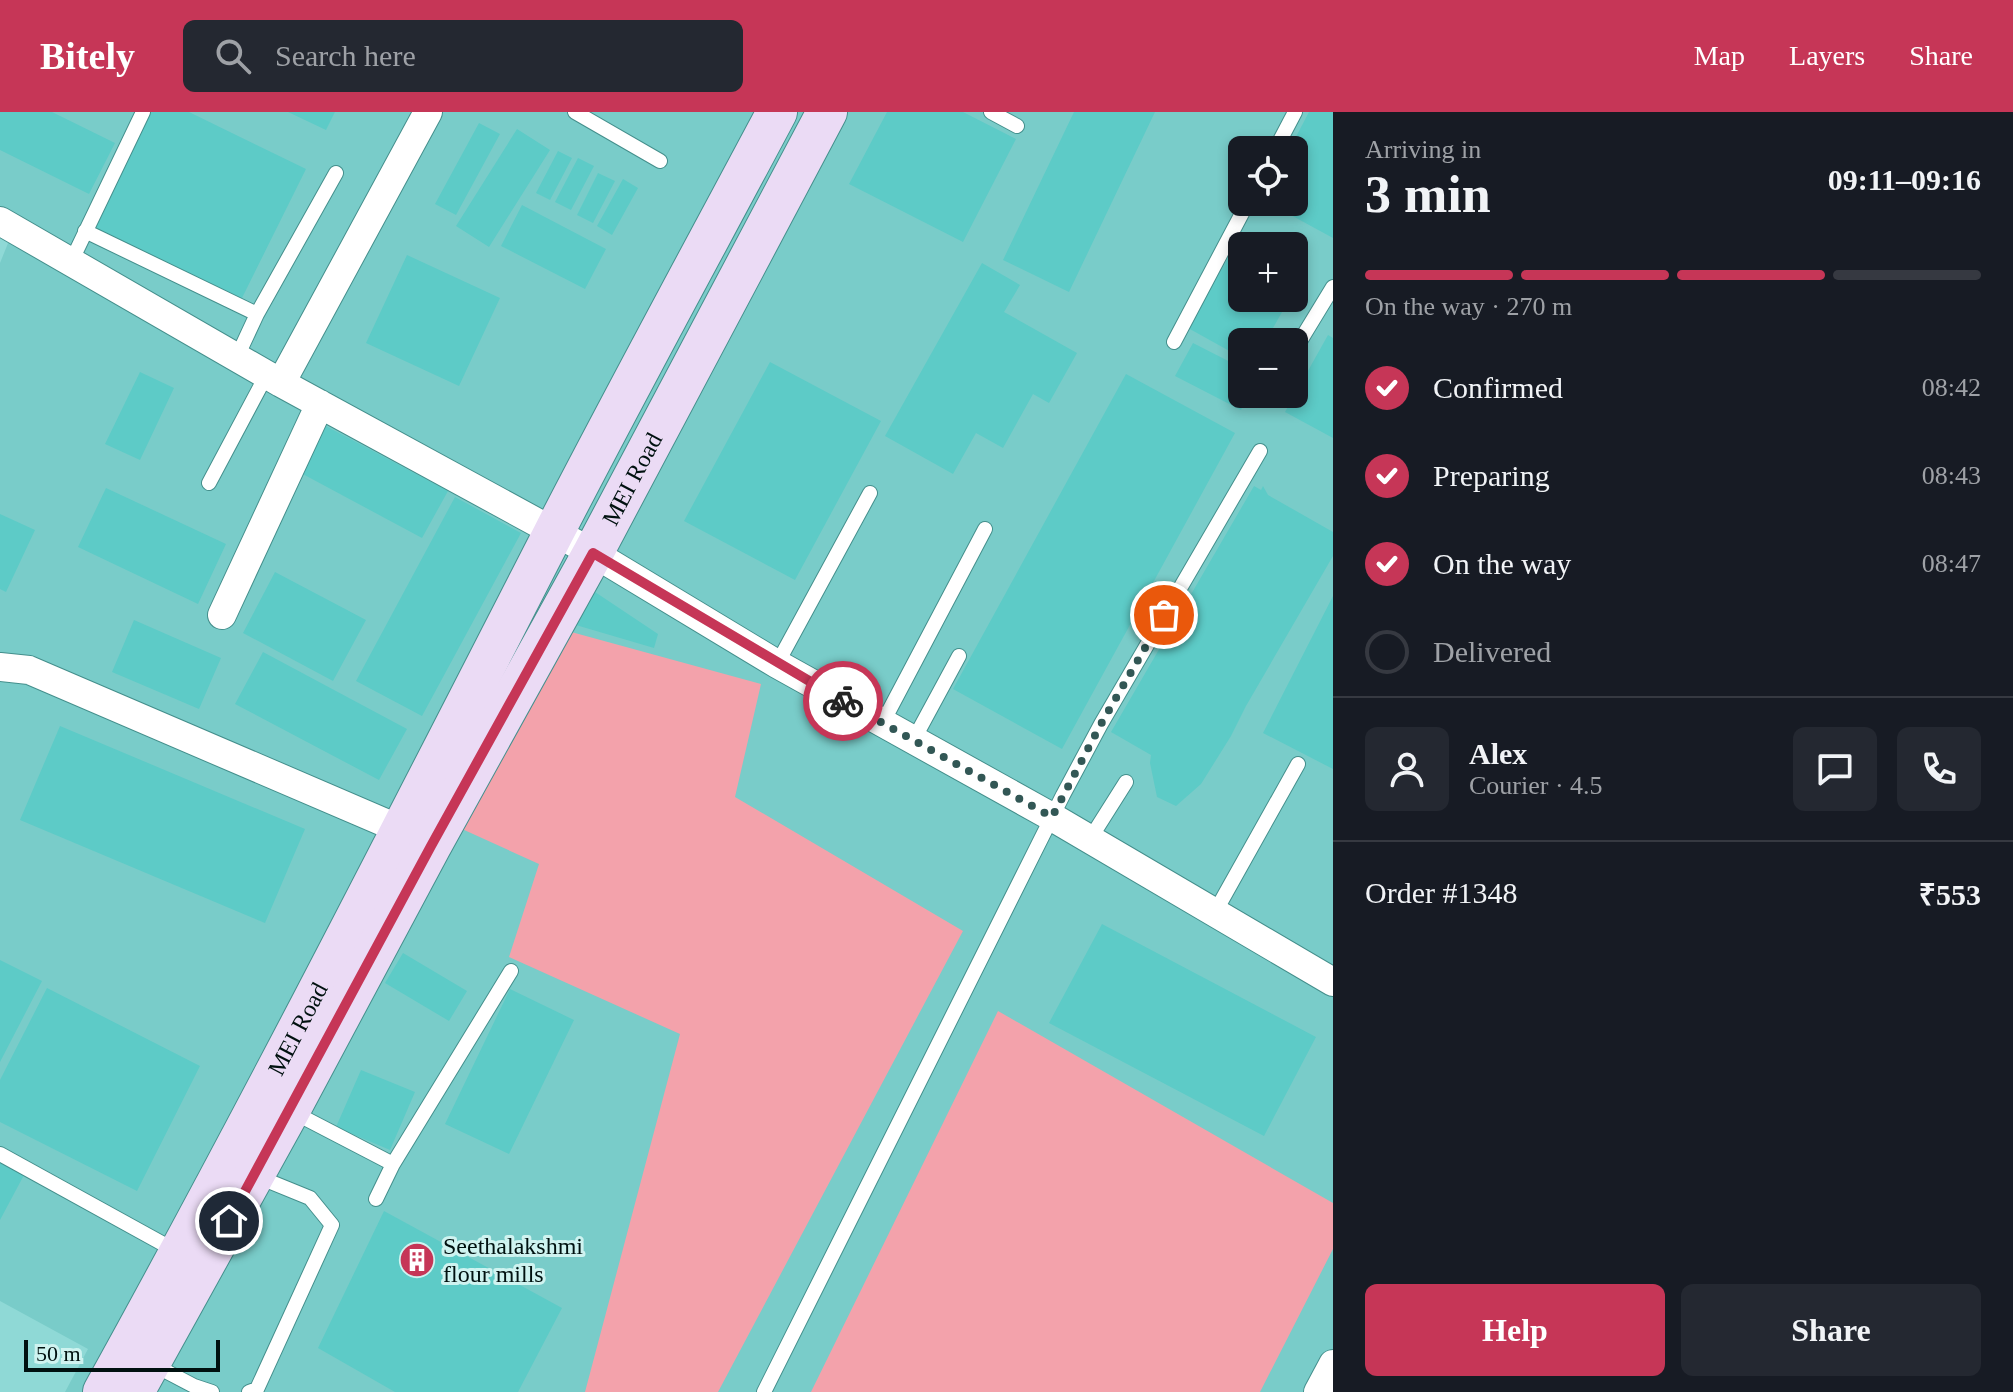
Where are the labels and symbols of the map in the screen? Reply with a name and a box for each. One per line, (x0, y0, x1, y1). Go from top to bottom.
street label: MEI Road (597, 429, 667, 530)
pin (1130, 581, 1198, 649)
courier (803, 661, 883, 741)
street label: MEI Road (263, 978, 333, 1080)
pin (195, 1187, 263, 1255)
place label: Seethalakshmi flour mills (443, 1233, 583, 1287)
building icon: Seethalakshmi flour mills (398, 1241, 436, 1279)
scale bar (24, 1336, 220, 1372)

